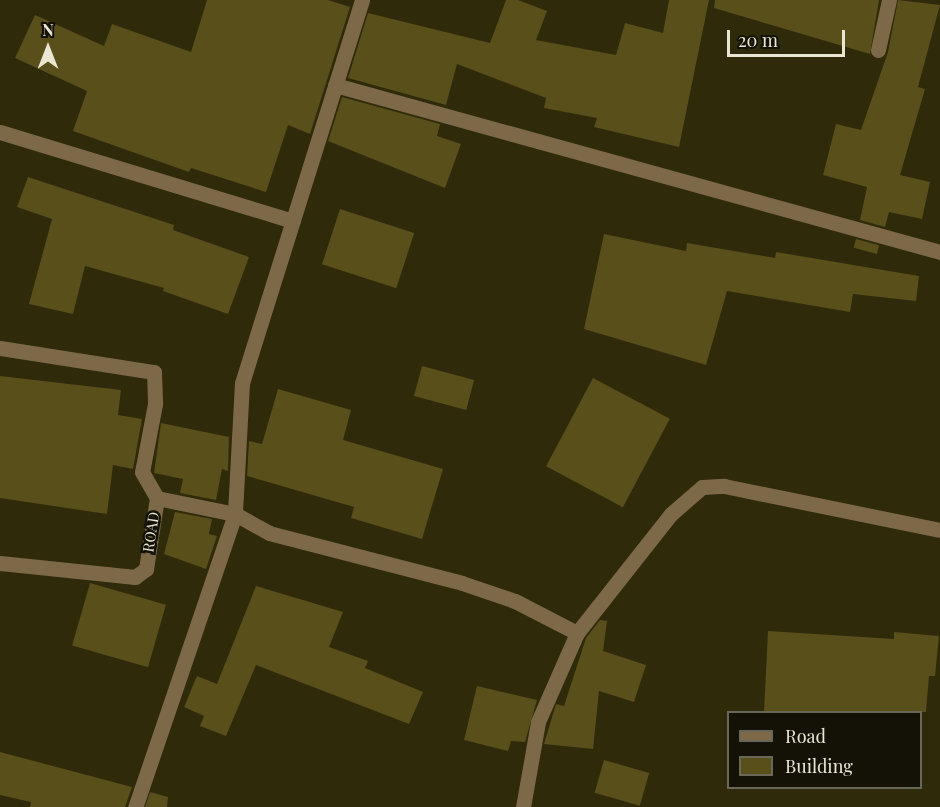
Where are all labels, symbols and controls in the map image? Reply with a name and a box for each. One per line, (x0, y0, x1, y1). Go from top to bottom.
north arrow (18, 18, 78, 78)
scale bar (730, 18, 848, 56)
text: N (42, 19, 54, 40)
text: 20 m (738, 28, 778, 52)
street label: ROAD (139, 511, 163, 553)
legend (727, 711, 922, 789)
text: Road (785, 724, 826, 748)
text: Building (785, 754, 853, 778)

